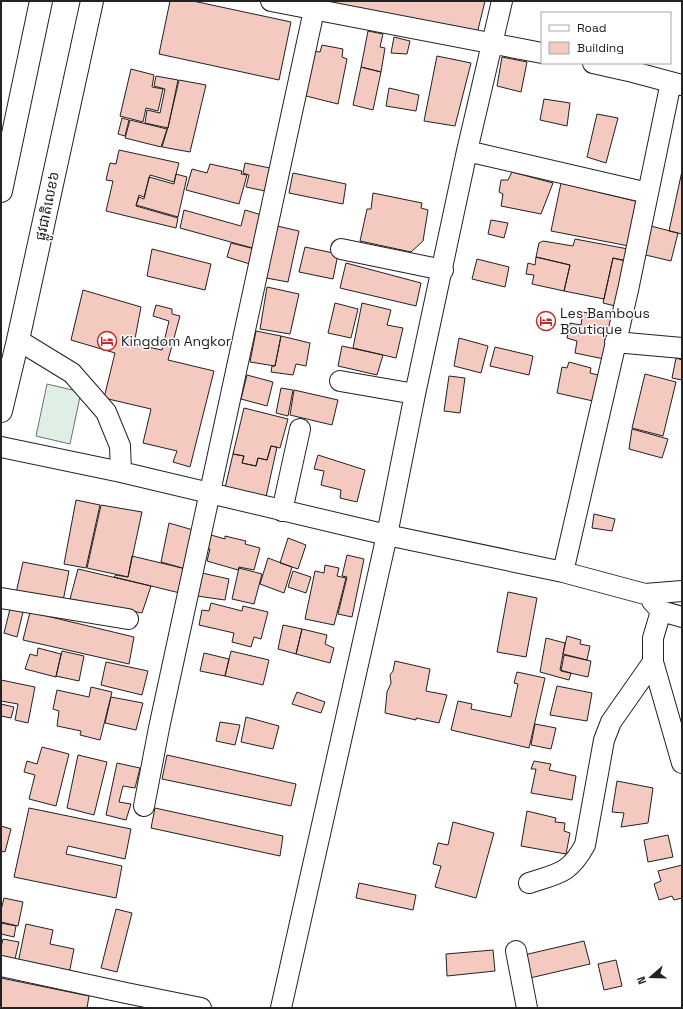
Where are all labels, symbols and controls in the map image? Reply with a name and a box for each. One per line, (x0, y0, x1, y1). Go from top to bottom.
legend (541, 12, 671, 64)
text: Road (577, 20, 606, 36)
text: Building (577, 40, 624, 56)
street label: ផ្លូវជាតិលេខ៦ (31, 170, 66, 243)
place label: Les Bambous Boutique (560, 304, 650, 338)
hotel icon: Les Bambous Boutique (535, 310, 557, 332)
hotel icon: Kingdom Angkor (96, 330, 118, 352)
place label: Kingdom Angkor (121, 332, 231, 350)
north arrow (631, 957, 671, 997)
text: N (634, 975, 649, 986)

